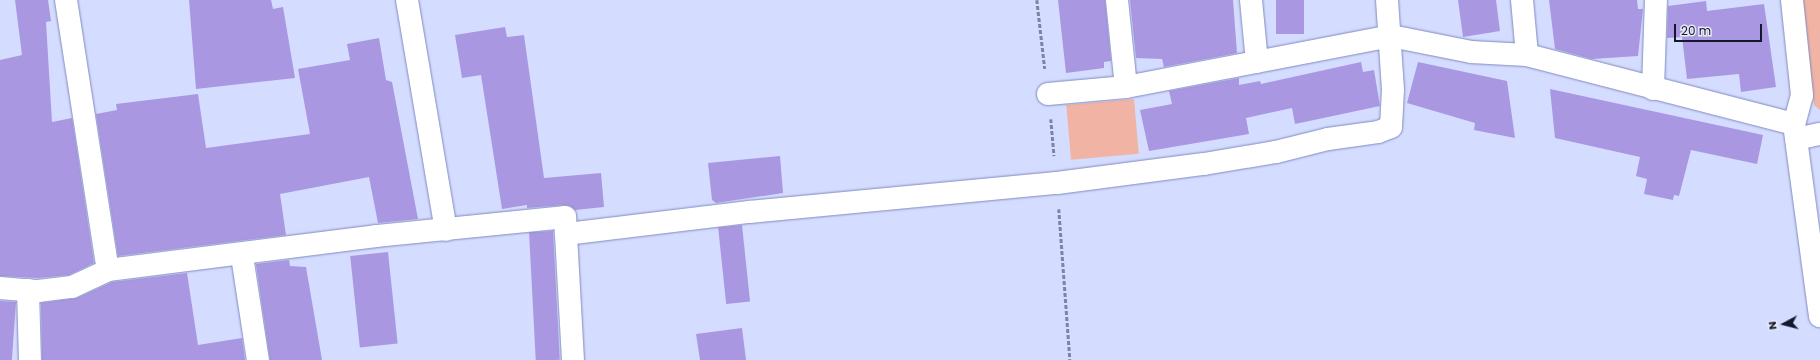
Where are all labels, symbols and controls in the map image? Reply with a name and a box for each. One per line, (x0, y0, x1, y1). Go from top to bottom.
scale bar (1676, 16, 1764, 42)
text: 20 m (1681, 22, 1711, 39)
north arrow (1764, 304, 1804, 344)
text: N (1764, 320, 1781, 331)

